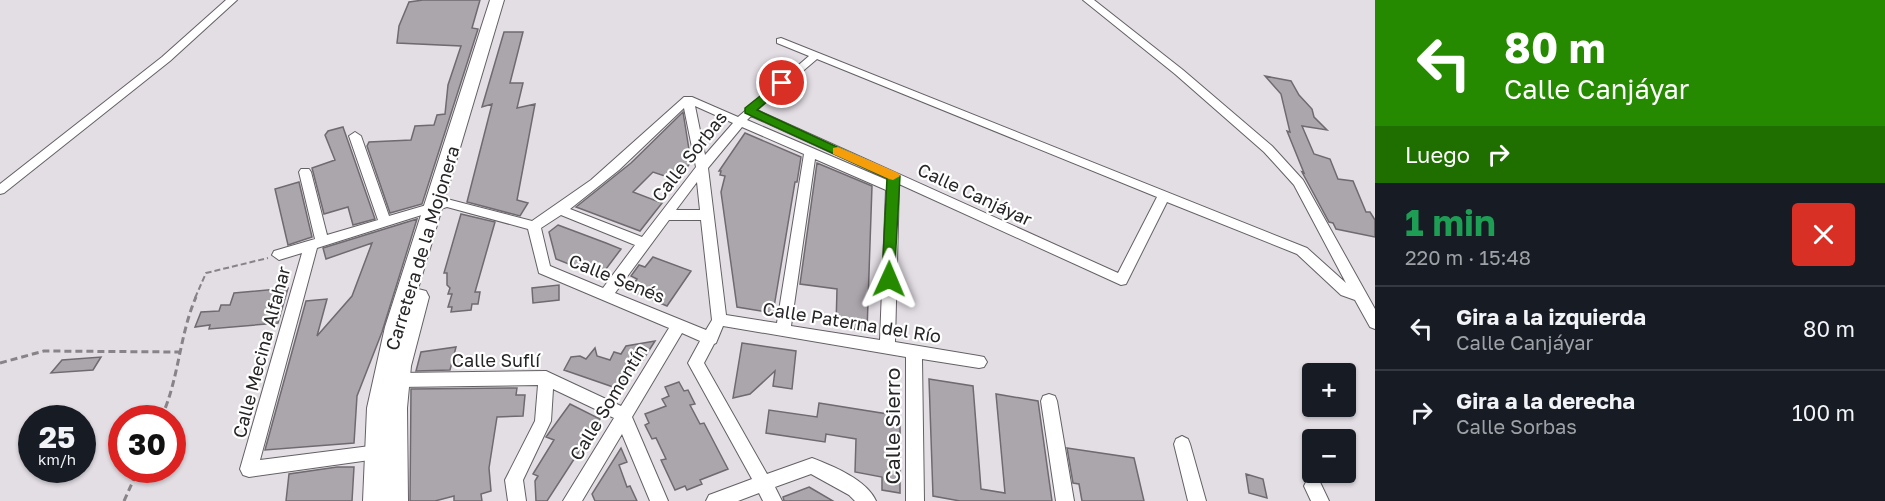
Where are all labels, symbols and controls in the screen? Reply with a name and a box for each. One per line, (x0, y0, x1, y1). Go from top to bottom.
text: 80 m (1504, 22, 1605, 72)
icon: left (1405, 24, 1483, 102)
pin (756, 57, 807, 108)
icon: arrive (765, 66, 798, 99)
text: Calle Canjáyar (1504, 73, 1689, 105)
street label: Calle Sorbas (647, 106, 731, 206)
icon: right (1482, 138, 1515, 171)
text: Luego (1405, 141, 1470, 168)
street label: Carretera de la Mojonera (380, 143, 464, 353)
street label: Calle Canjáyar (914, 158, 1036, 230)
text: 1 min (1405, 201, 1496, 244)
button: close (1792, 203, 1855, 266)
text: 220 m · 15:48 (1405, 245, 1531, 269)
position arrow (857, 247, 921, 311)
street label: Calle Senés (566, 249, 668, 307)
street label: Calle Mecina Alfahar (228, 264, 294, 440)
street label: Calle Paterna del Río (761, 297, 943, 347)
text: Gira a la izquierda (1456, 303, 1646, 330)
icon: left (1405, 312, 1438, 345)
text: 80 m (1803, 315, 1855, 342)
text: Calle Canjáyar (1456, 330, 1593, 354)
street label: Calle Somontín (565, 340, 651, 464)
street label: Calle Suflí (452, 349, 541, 371)
map controls (1302, 363, 1356, 483)
button: + (1302, 363, 1356, 417)
street label: Calle Sierro (879, 368, 905, 484)
text: Gira a la derecha (1456, 387, 1635, 414)
icon: right (1405, 396, 1438, 429)
text: 100 m (1792, 399, 1855, 426)
speed limit sign: 30 (108, 405, 186, 483)
text: Calle Sorbas (1456, 414, 1577, 438)
text: 25 (39, 419, 75, 455)
button: − (1302, 429, 1356, 483)
text: km/h (38, 450, 76, 468)

